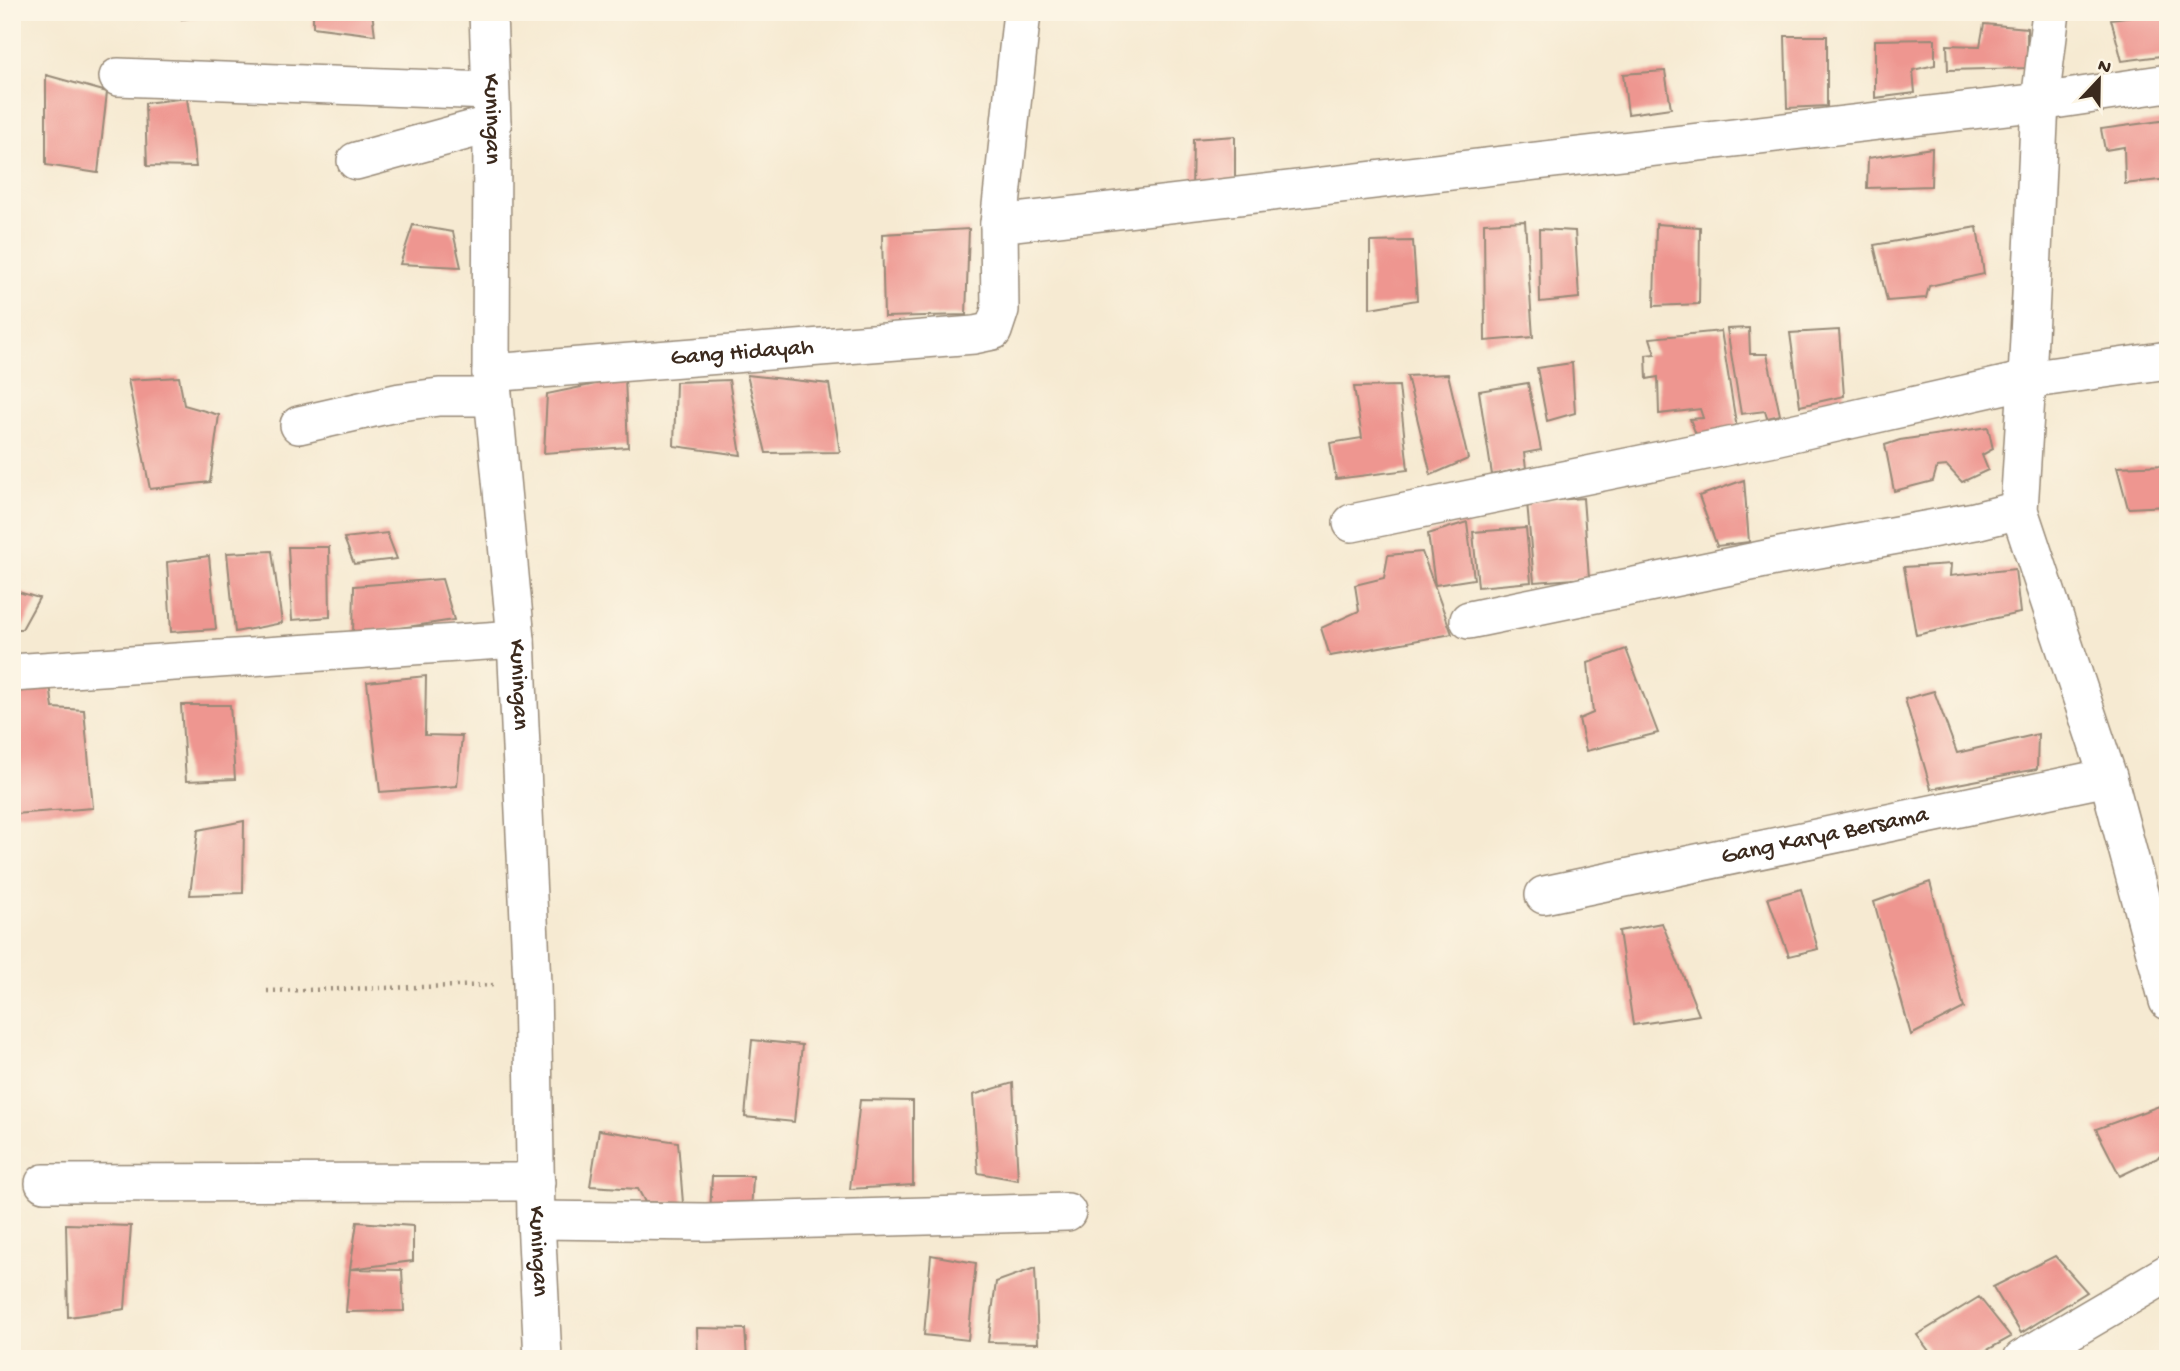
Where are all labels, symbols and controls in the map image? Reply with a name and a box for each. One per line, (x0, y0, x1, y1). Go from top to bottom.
north arrow (2064, 46, 2134, 116)
text: N (2094, 54, 2114, 80)
street label: Kuningan (476, 73, 507, 165)
street label: Gang Hidayah (670, 333, 815, 373)
street label: Kuningan (502, 639, 535, 731)
street label: Gang Karya Bersama (1719, 800, 1932, 872)
street label: Kuningan (521, 1206, 554, 1298)

